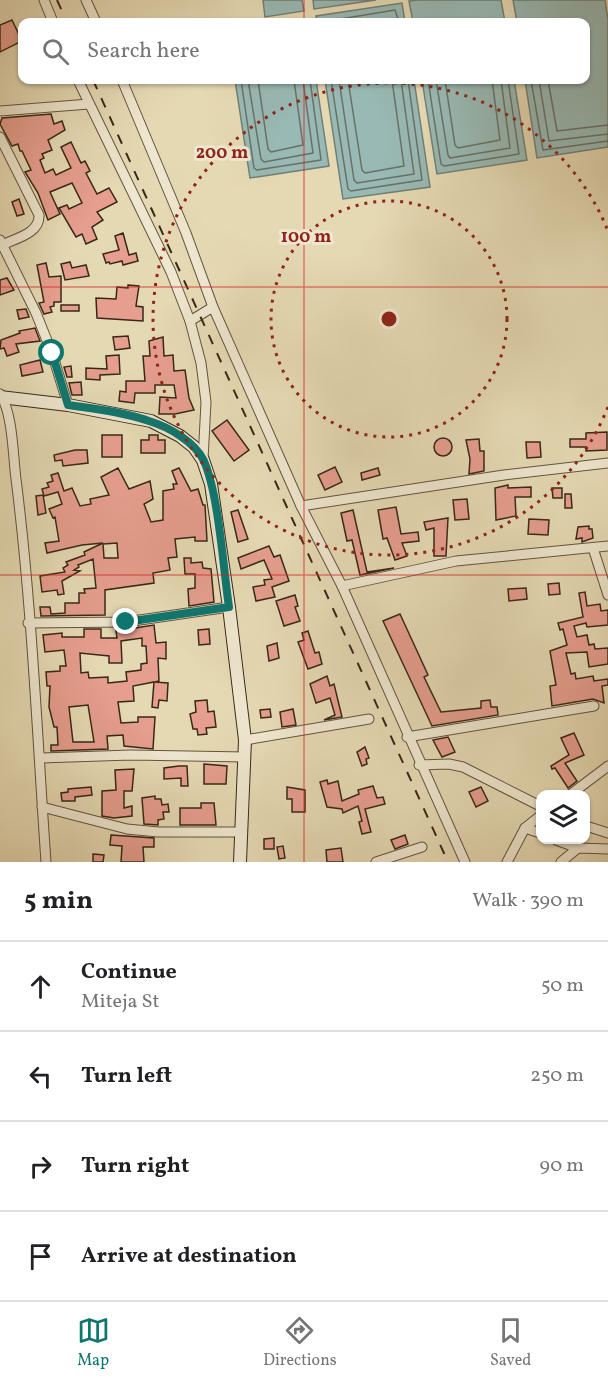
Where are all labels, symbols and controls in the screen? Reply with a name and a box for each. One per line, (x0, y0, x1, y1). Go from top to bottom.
search box (18, 18, 590, 84)
icon: search (39, 35, 72, 68)
text: Search here (87, 36, 200, 67)
text: 200 m (196, 141, 248, 166)
text: 100 m (281, 225, 331, 250)
centre of rings (379, 309, 399, 329)
route start (38, 339, 64, 365)
route end (112, 608, 138, 634)
map controls (536, 790, 590, 844)
button: layers (536, 790, 590, 844)
text: 5 min (24, 883, 93, 919)
text: Walk · 390 m (472, 887, 584, 915)
text: Continue (81, 957, 177, 988)
icon: ahead (24, 970, 57, 1003)
text: 50 m (541, 972, 584, 1000)
text: Miteja St (81, 988, 160, 1016)
icon: left (24, 1060, 57, 1093)
text: Turn left (81, 1061, 172, 1092)
text: 250 m (530, 1062, 584, 1090)
icon: right (24, 1150, 57, 1183)
text: Turn right (81, 1151, 189, 1182)
text: 90 m (540, 1152, 584, 1180)
icon: arrive (24, 1240, 57, 1273)
text: Arrive at destination (81, 1241, 297, 1272)
tab: Map (77, 1314, 110, 1372)
tab: Directions (263, 1314, 337, 1372)
tab: Saved (490, 1314, 531, 1372)

